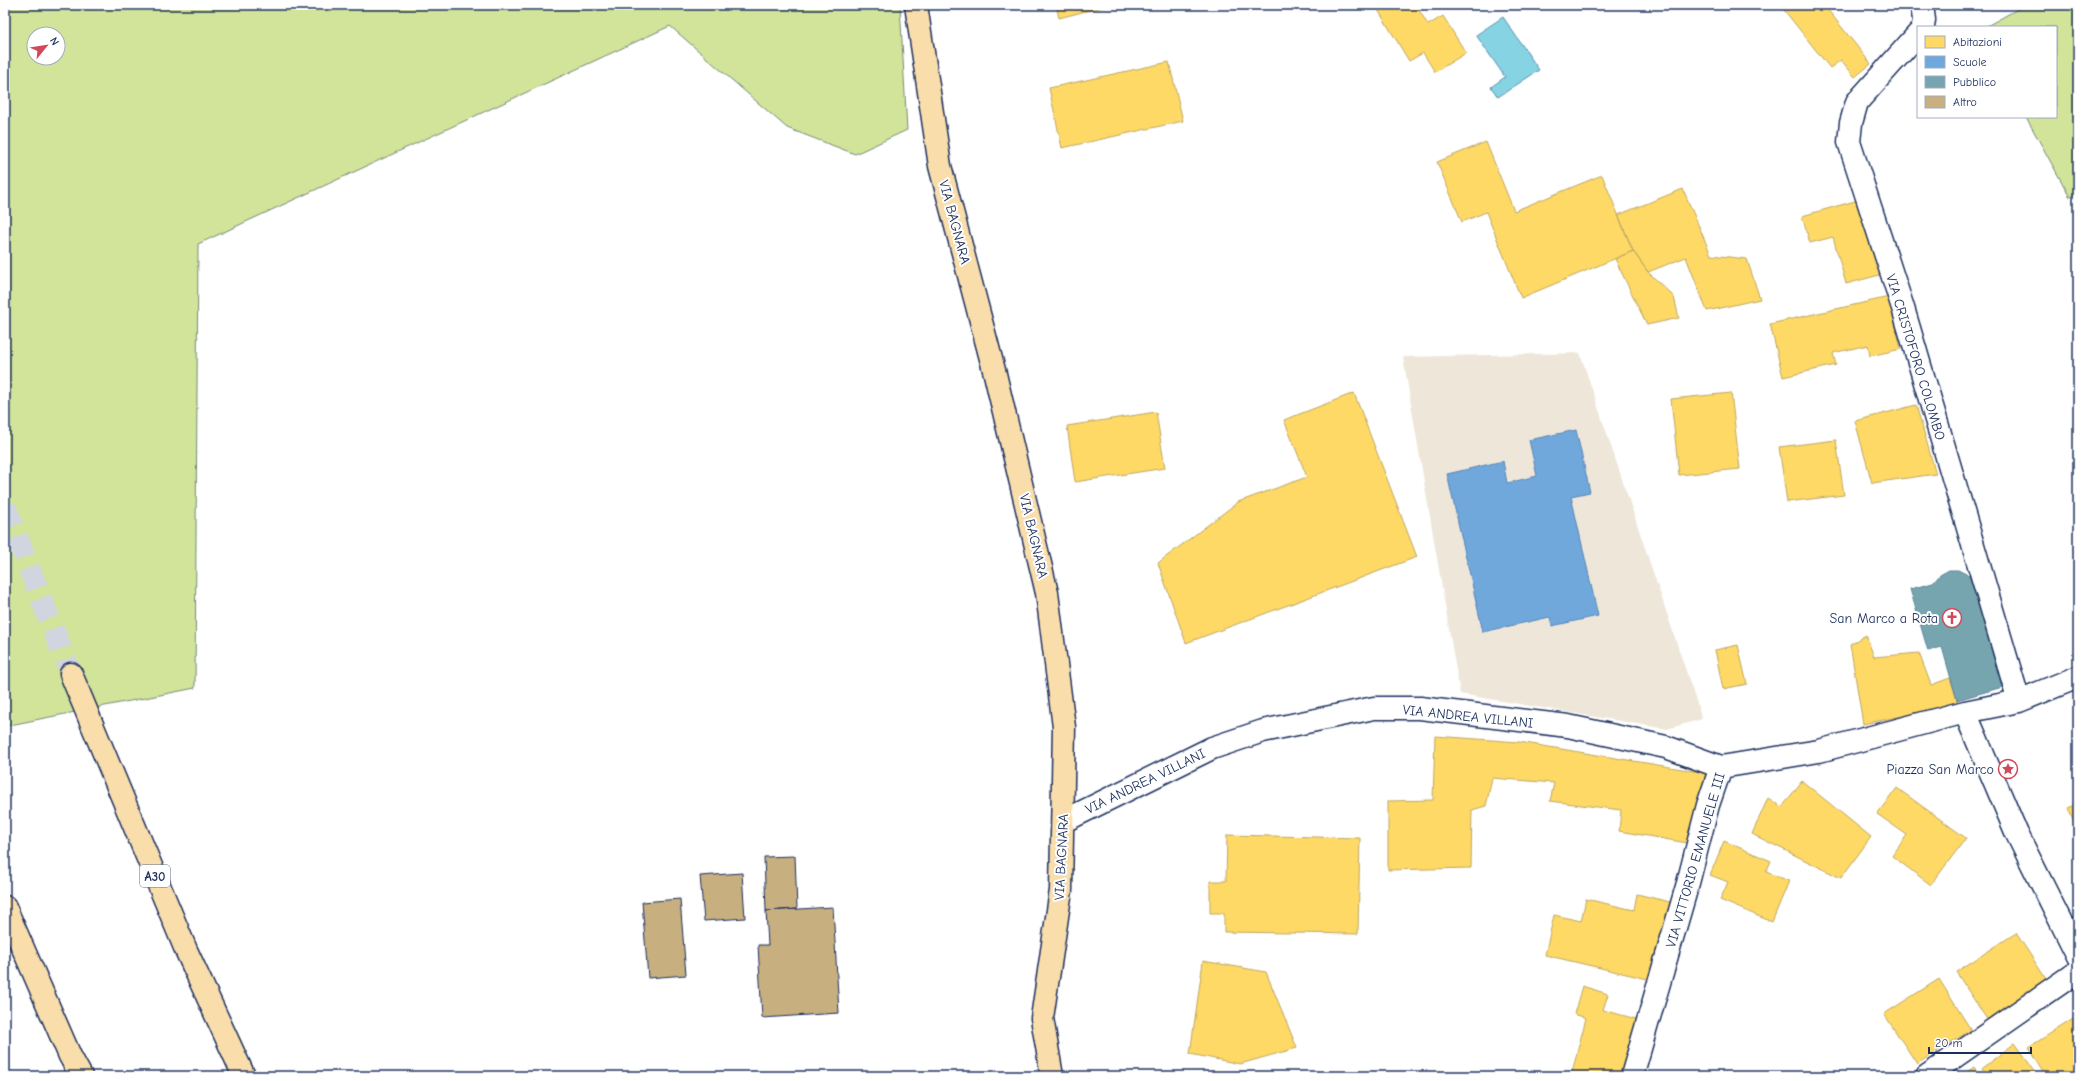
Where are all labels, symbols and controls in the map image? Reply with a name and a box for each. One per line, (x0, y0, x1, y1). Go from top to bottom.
north arrow (26, 26, 66, 66)
legend (1917, 26, 2057, 118)
text: N (47, 35, 62, 48)
text: Abitazioni (1953, 35, 2002, 49)
text: Scuole (1953, 55, 1987, 69)
text: Pubblico (1953, 75, 1996, 89)
text: Altro (1953, 95, 1977, 109)
street label: VIA BAGNARA (935, 178, 974, 266)
street label: VIA CRISTOFORO COLOMBO (1882, 272, 1949, 442)
street label: VIA BAGNARA (1016, 492, 1052, 580)
church icon: San Marco a Rota (1941, 607, 1963, 629)
place label: San Marco a Rota (1830, 610, 1938, 627)
street label: VIA ANDREA VILLANI (1402, 701, 1534, 732)
street label: VIA ANDREA VILLANI (1082, 745, 1208, 818)
place icon: Piazza San Marco (1997, 758, 2019, 780)
place label: Piazza San Marco (1886, 761, 1994, 778)
street label: VIA VITTORIO EMANUELE III (1662, 771, 1729, 950)
street label: VIA BAGNARA (1051, 813, 1072, 901)
road number: A30 (140, 865, 170, 887)
scale bar (1929, 1029, 2031, 1055)
text: 20 m (1935, 1036, 1963, 1050)

